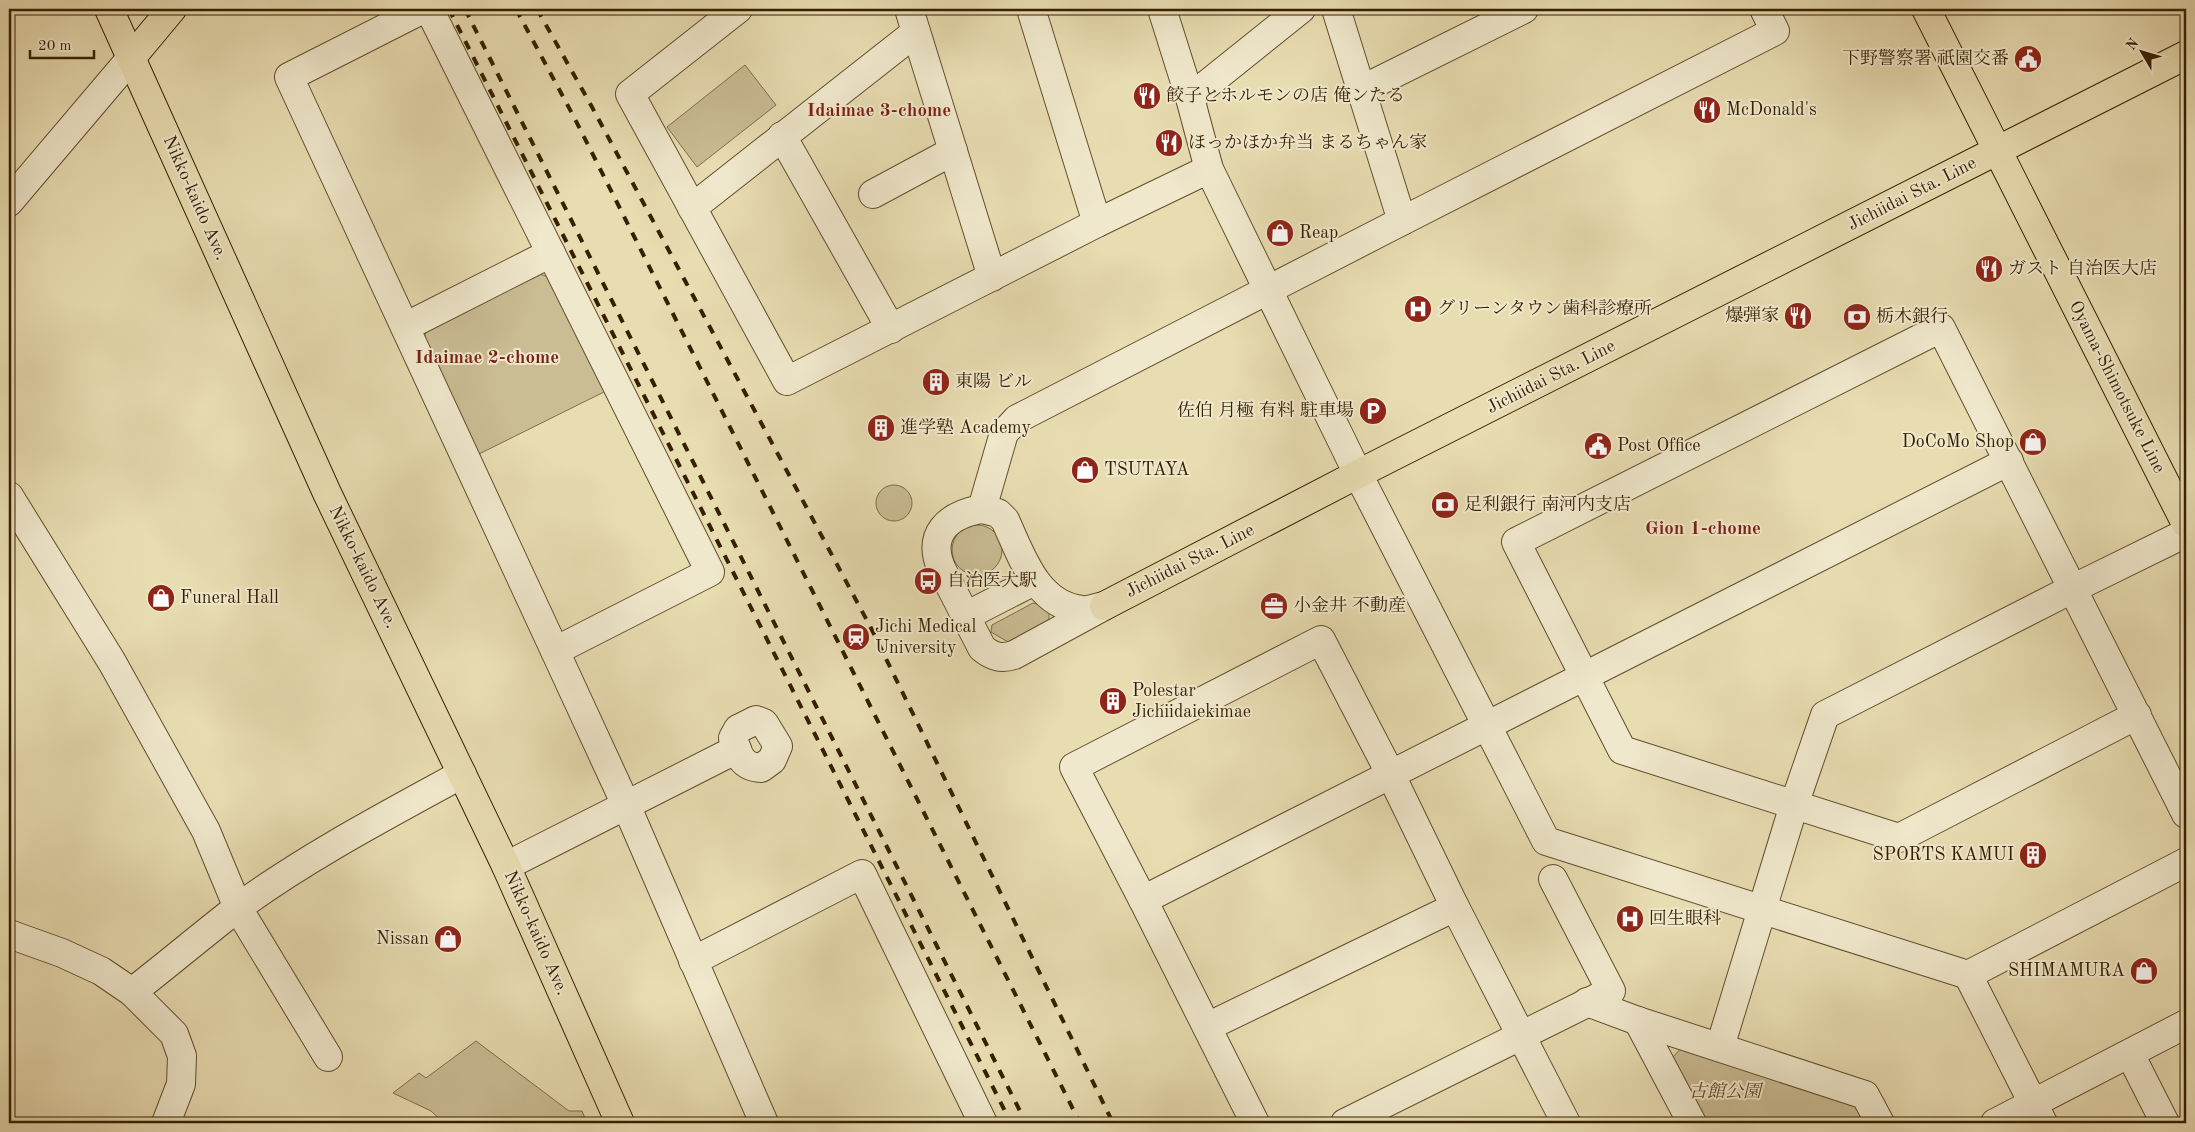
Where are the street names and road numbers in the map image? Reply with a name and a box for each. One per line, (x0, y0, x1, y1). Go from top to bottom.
street label: Nikko-kaido Ave. (160, 133, 230, 263)
street label: Jichiidai Sta. Line (1845, 154, 1979, 234)
street label: Oyama-Shimotsuke Line (2066, 298, 2168, 476)
street label: Jichiidai Sta. Line (1484, 337, 1618, 417)
street label: Nikko-kaido Ave. (326, 503, 400, 631)
street label: Jichiidai Sta. Line (1123, 521, 1257, 601)
street label: Nikko-kaido Ave. (501, 868, 571, 998)

